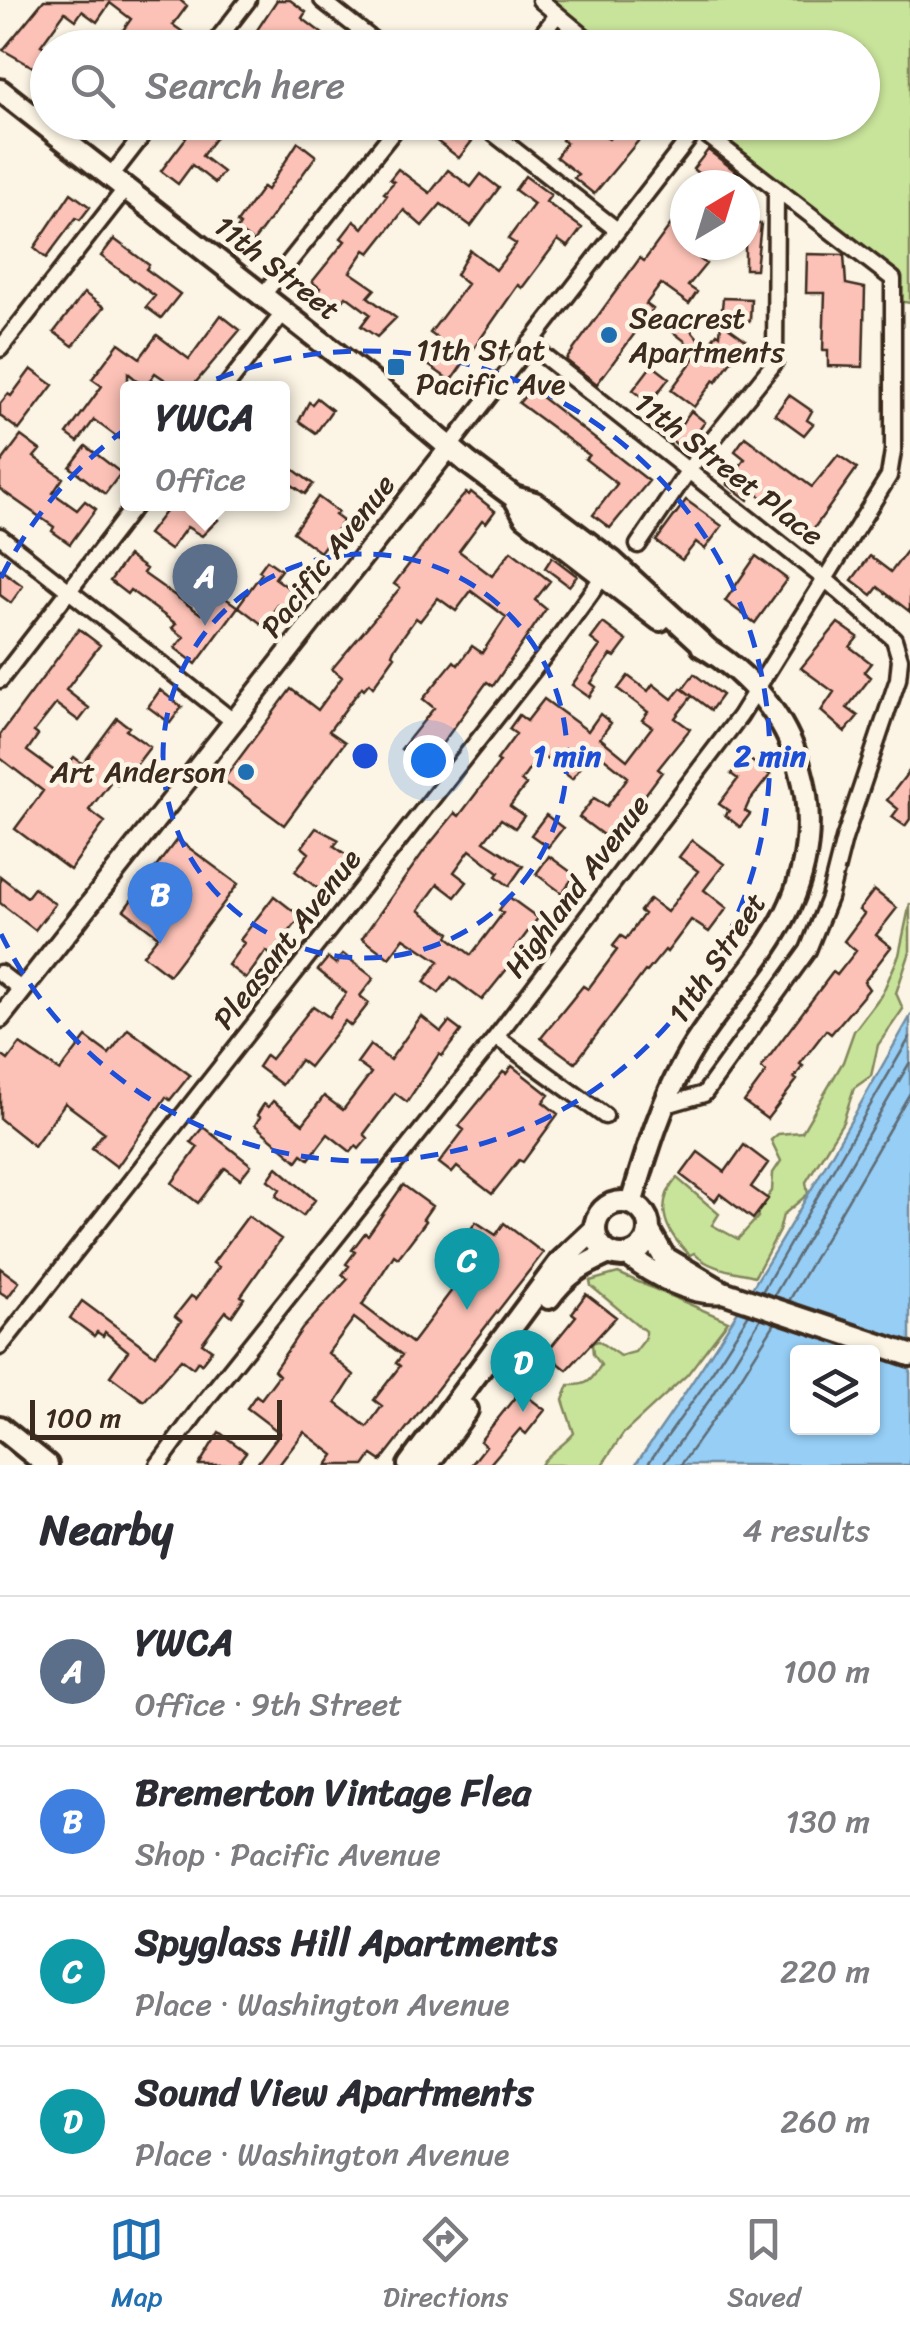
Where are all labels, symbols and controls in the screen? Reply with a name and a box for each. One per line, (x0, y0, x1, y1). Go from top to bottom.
search box (30, 30, 880, 140)
text: Search here (145, 52, 345, 119)
icon: search (65, 58, 120, 113)
north arrow (670, 170, 760, 260)
street label: 11th Street (201, 201, 353, 335)
place label: Seacrest Apartments (628, 291, 785, 379)
place label: 11th St at Pacific Ave (416, 323, 566, 411)
marker: Seacrest Apartments (598, 324, 620, 346)
marker: 11th St at Pacific Ave (385, 356, 407, 378)
street label: 11th Street Place (622, 377, 836, 561)
popup (120, 381, 290, 511)
text: YWCA (156, 384, 254, 451)
text: Office (156, 451, 246, 508)
street label: Pacific Avenue (246, 462, 410, 650)
pin: A (172, 544, 238, 626)
text: 1 min (533, 729, 602, 783)
text: 2 min (734, 729, 807, 783)
your location (403, 735, 454, 786)
centre of rings (347, 738, 383, 774)
place label: Art Anderson (49, 745, 226, 799)
marker: Art Anderson (235, 761, 257, 783)
street label: Highland Avenue (489, 782, 665, 990)
street label: Pleasant Avenue (198, 836, 376, 1042)
pin: B (128, 862, 192, 944)
street label: 11th Street (653, 881, 781, 1035)
pin: C (434, 1228, 500, 1310)
pin: D (490, 1330, 556, 1412)
map controls (790, 1345, 880, 1435)
button: layers (790, 1345, 880, 1435)
text: 100 m (45, 1393, 121, 1442)
scale bar (30, 1395, 282, 1440)
text: Nearby (40, 1493, 173, 1567)
text: 4 results (742, 1502, 870, 1559)
text: YWCA (135, 1609, 234, 1676)
text: A (62, 1643, 83, 1700)
text: 100 m (783, 1643, 870, 1700)
text: Office · 9th Street (135, 1676, 402, 1733)
text: Bremerton Vintage Flea (135, 1759, 531, 1826)
text: B (62, 1793, 83, 1850)
text: 130 m (786, 1793, 870, 1850)
text: Shop · Pacific Avenue (135, 1826, 441, 1883)
text: Spyglass Hill Apartments (135, 1909, 557, 1976)
text: C (63, 1943, 82, 2000)
text: 220 m (780, 1943, 870, 2000)
text: Place · Washington Avenue (135, 1976, 510, 2033)
text: Sound View Apartments (135, 2059, 533, 2126)
text: D (63, 2093, 82, 2150)
text: 260 m (780, 2093, 870, 2150)
text: Place · Washington Avenue (135, 2126, 510, 2183)
tab: Map (109, 2212, 164, 2321)
tab: Directions (383, 2212, 508, 2321)
tab: Saved (727, 2212, 801, 2321)

